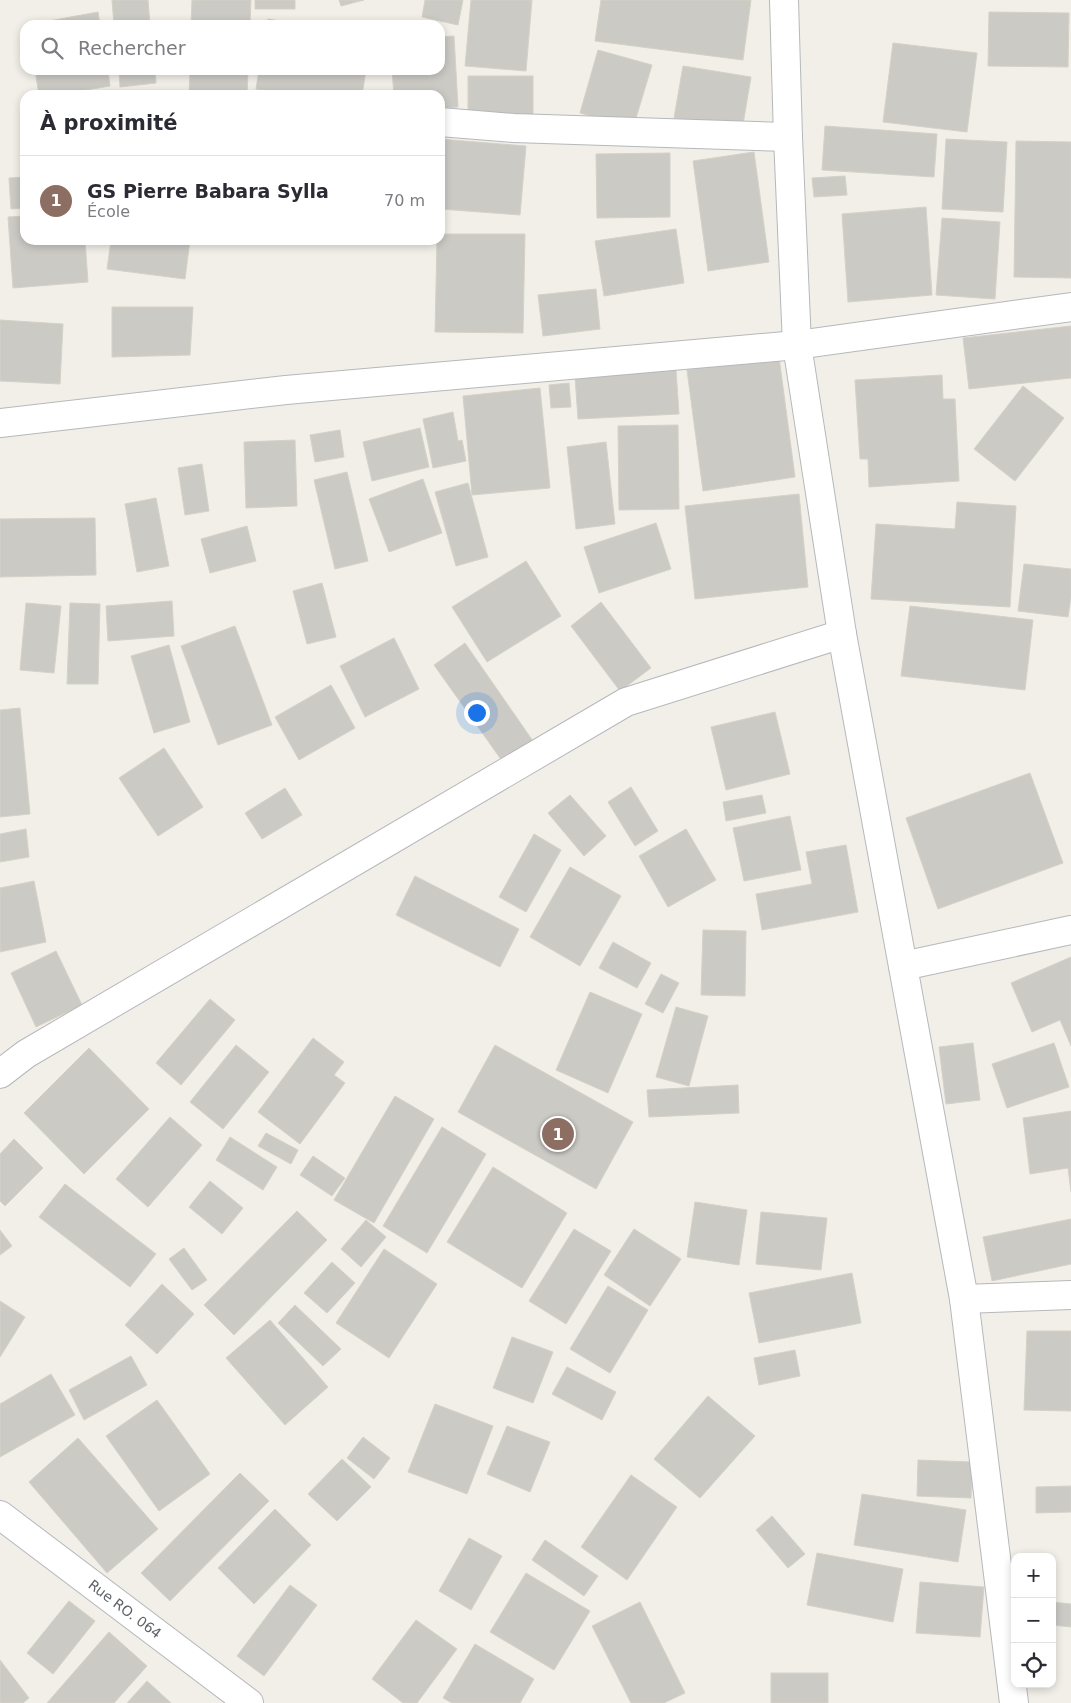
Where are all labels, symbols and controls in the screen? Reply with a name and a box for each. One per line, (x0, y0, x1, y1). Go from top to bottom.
search box (20, 20, 445, 75)
icon: search (38, 34, 66, 62)
text: Rechercher (78, 37, 186, 59)
text: À proximité (40, 111, 177, 135)
text: GS Pierre Babara Sylla (87, 180, 329, 202)
text: 1 (50, 191, 62, 210)
text: 70 m (384, 191, 425, 210)
text: École (87, 202, 130, 221)
your location (464, 700, 490, 726)
pin: 1 (542, 1115, 574, 1153)
map controls (1011, 1553, 1056, 1688)
button: + (1011, 1553, 1056, 1598)
street label: Rue RO. 064 (86, 1576, 165, 1642)
button: − (1011, 1598, 1056, 1643)
button: locate (1011, 1643, 1056, 1688)

